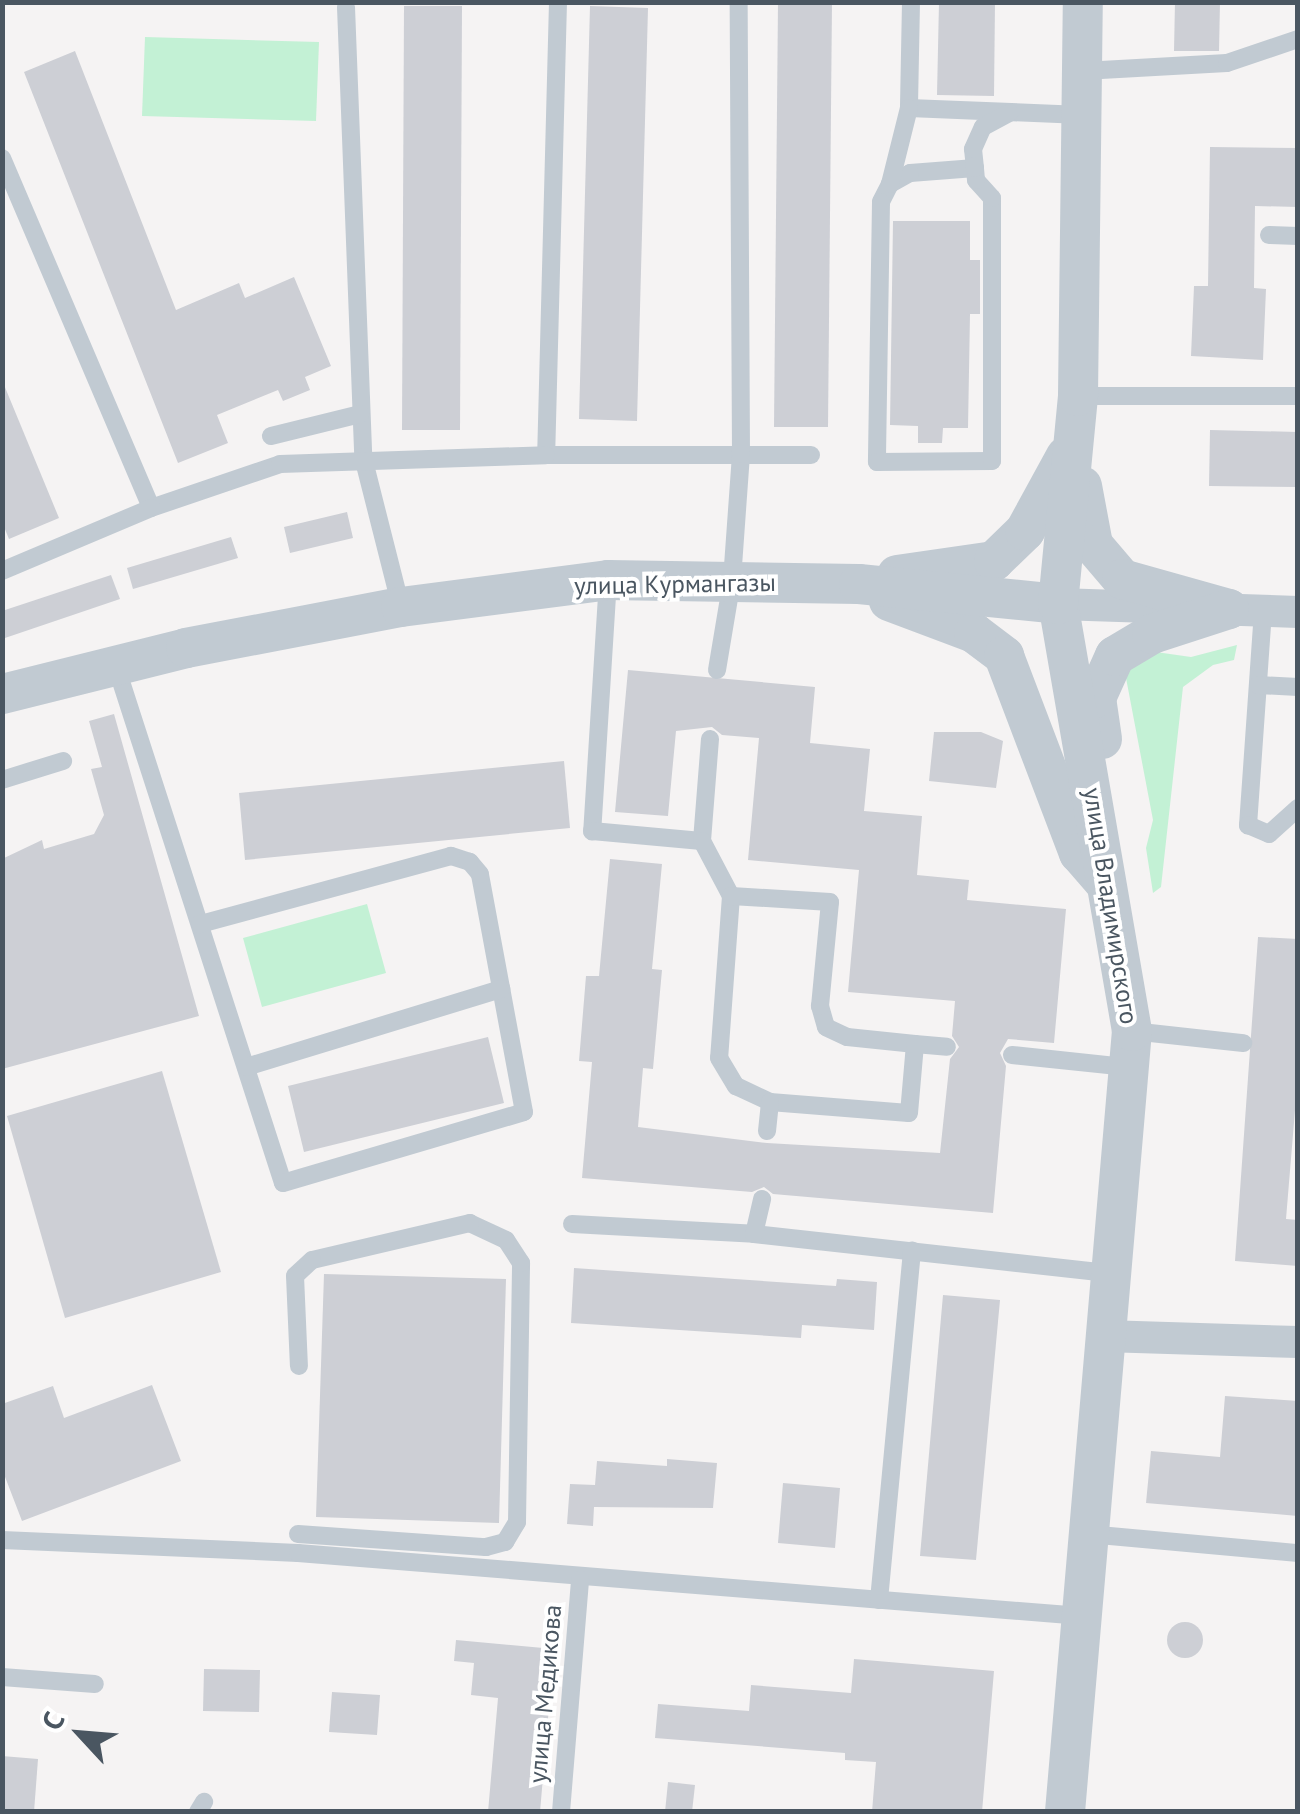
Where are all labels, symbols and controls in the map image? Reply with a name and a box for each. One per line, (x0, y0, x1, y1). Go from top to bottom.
street label: улица Курмангазы (574, 567, 776, 601)
street label: улица Владимирского (1077, 786, 1145, 1026)
street label: улица Медикова (522, 1603, 568, 1785)
north arrow (30, 1684, 130, 1784)
text: С (33, 1705, 73, 1736)

